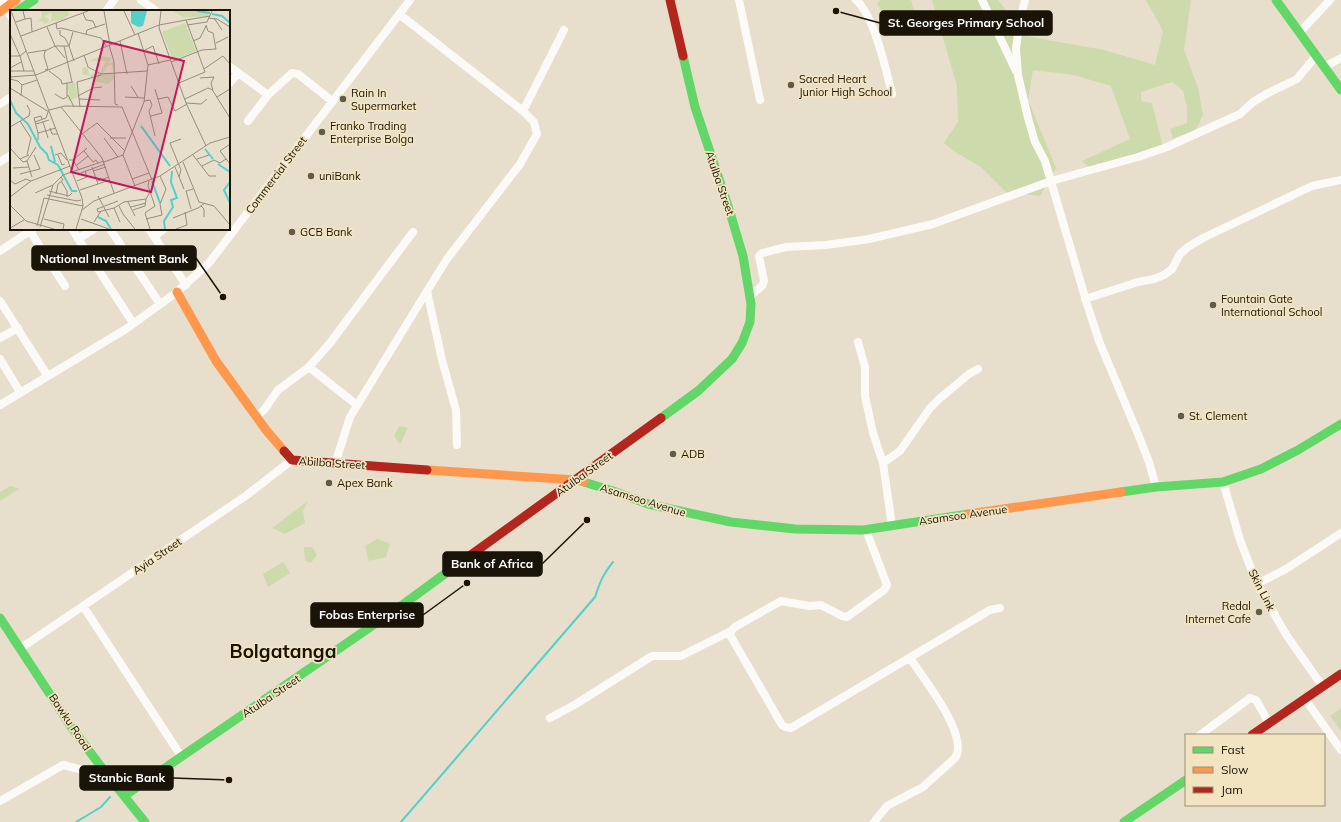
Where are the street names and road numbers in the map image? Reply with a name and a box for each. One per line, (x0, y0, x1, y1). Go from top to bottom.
street label: Commercial Street (242, 133, 310, 216)
street label: Atulba Street (702, 149, 738, 217)
street label: Atulba Street (553, 448, 615, 499)
street label: Abilba Street (298, 454, 366, 472)
street label: Asamsoo Avenue (598, 480, 688, 520)
street label: Asamsoo Avenue (918, 502, 1008, 528)
street label: Ayia Street (130, 534, 184, 578)
street label: Skin Link (1246, 567, 1279, 614)
street label: Atulba Street (239, 671, 303, 721)
street label: Bawku Road (46, 691, 94, 753)

